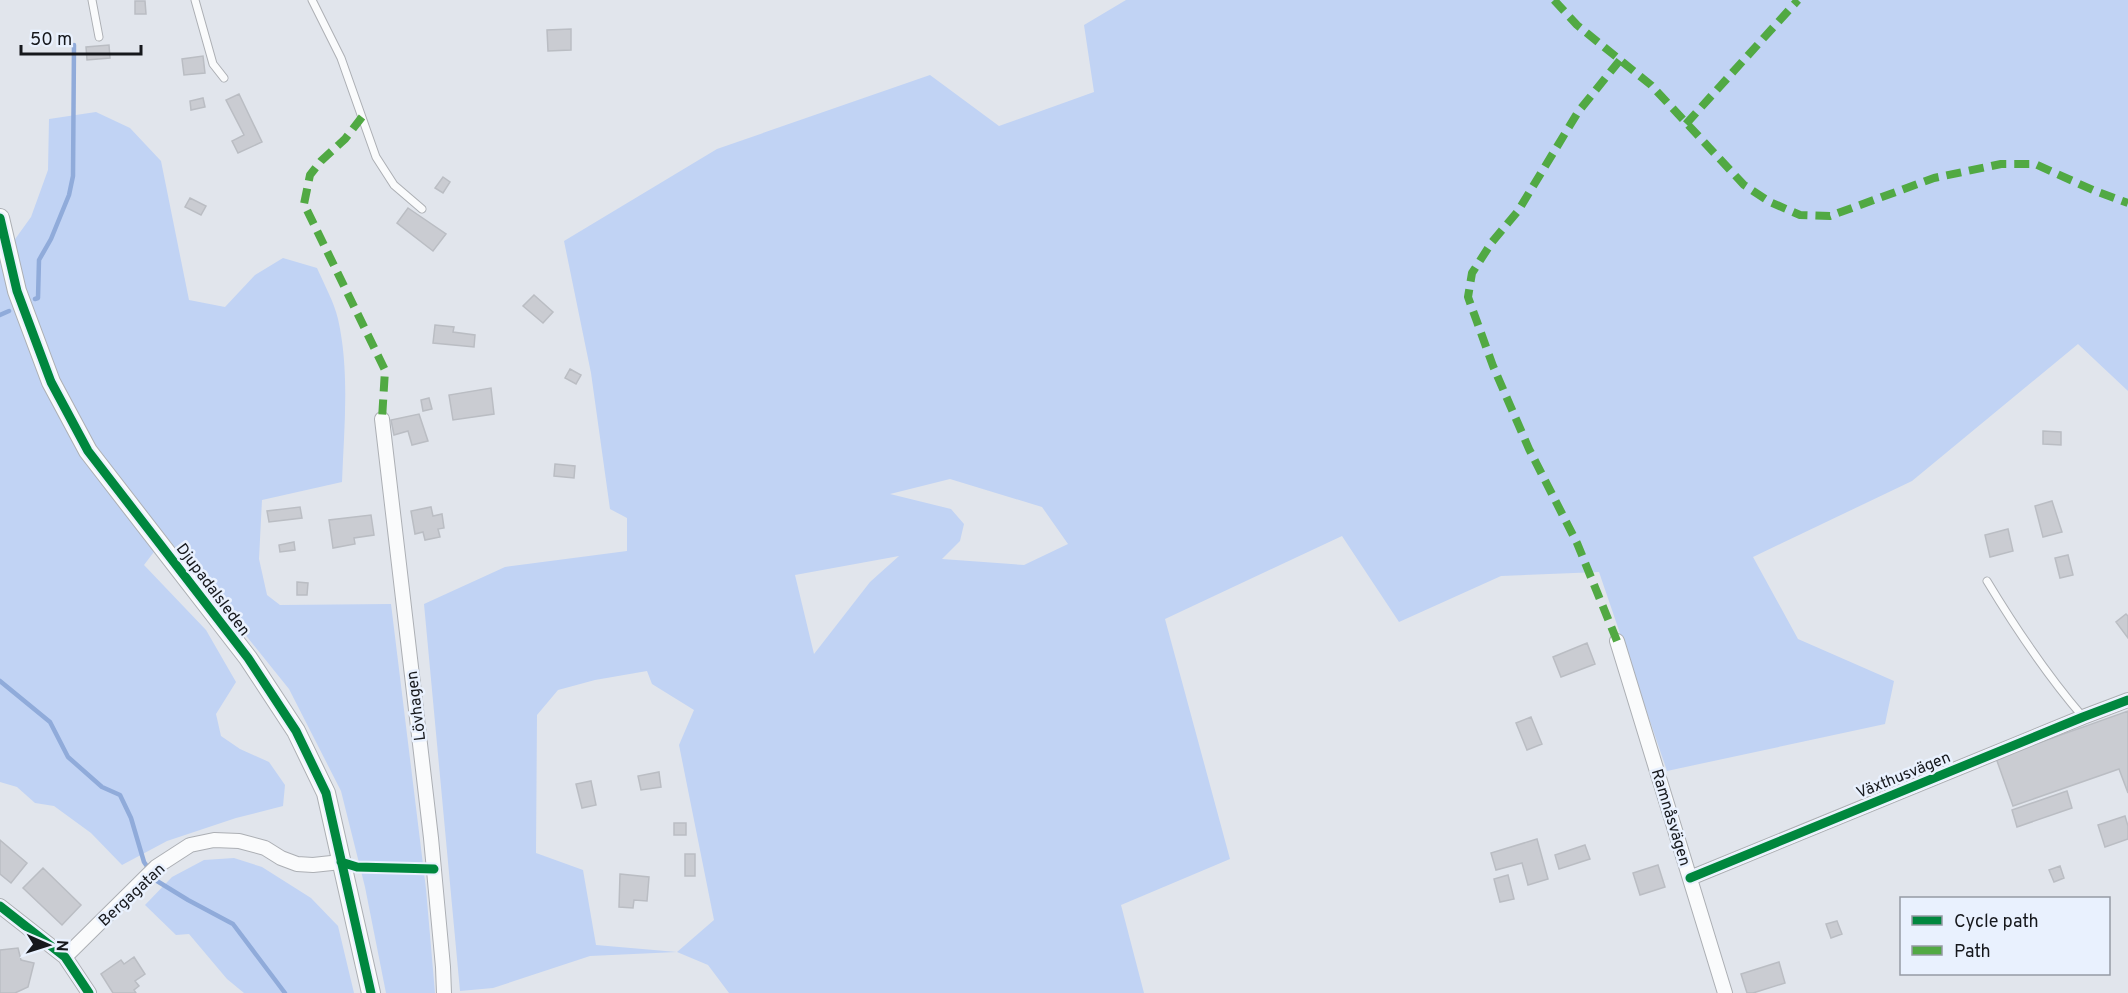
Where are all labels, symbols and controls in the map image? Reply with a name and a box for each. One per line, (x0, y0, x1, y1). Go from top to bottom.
scale bar (21, 18, 141, 56)
text: 50 m (30, 29, 72, 52)
street label: Djupadalsleden (171, 540, 254, 641)
street label: Lövhagen (403, 670, 431, 742)
street label: Växthusvägen (1854, 748, 1954, 804)
street label: Ramnåsvägen (1646, 767, 1694, 869)
street label: Bergagatan (95, 860, 170, 931)
legend (1900, 897, 2110, 975)
text: Cycle path (1954, 911, 2039, 934)
north arrow (18, 915, 78, 975)
text: N (51, 939, 71, 952)
text: Path (1954, 941, 1991, 964)

